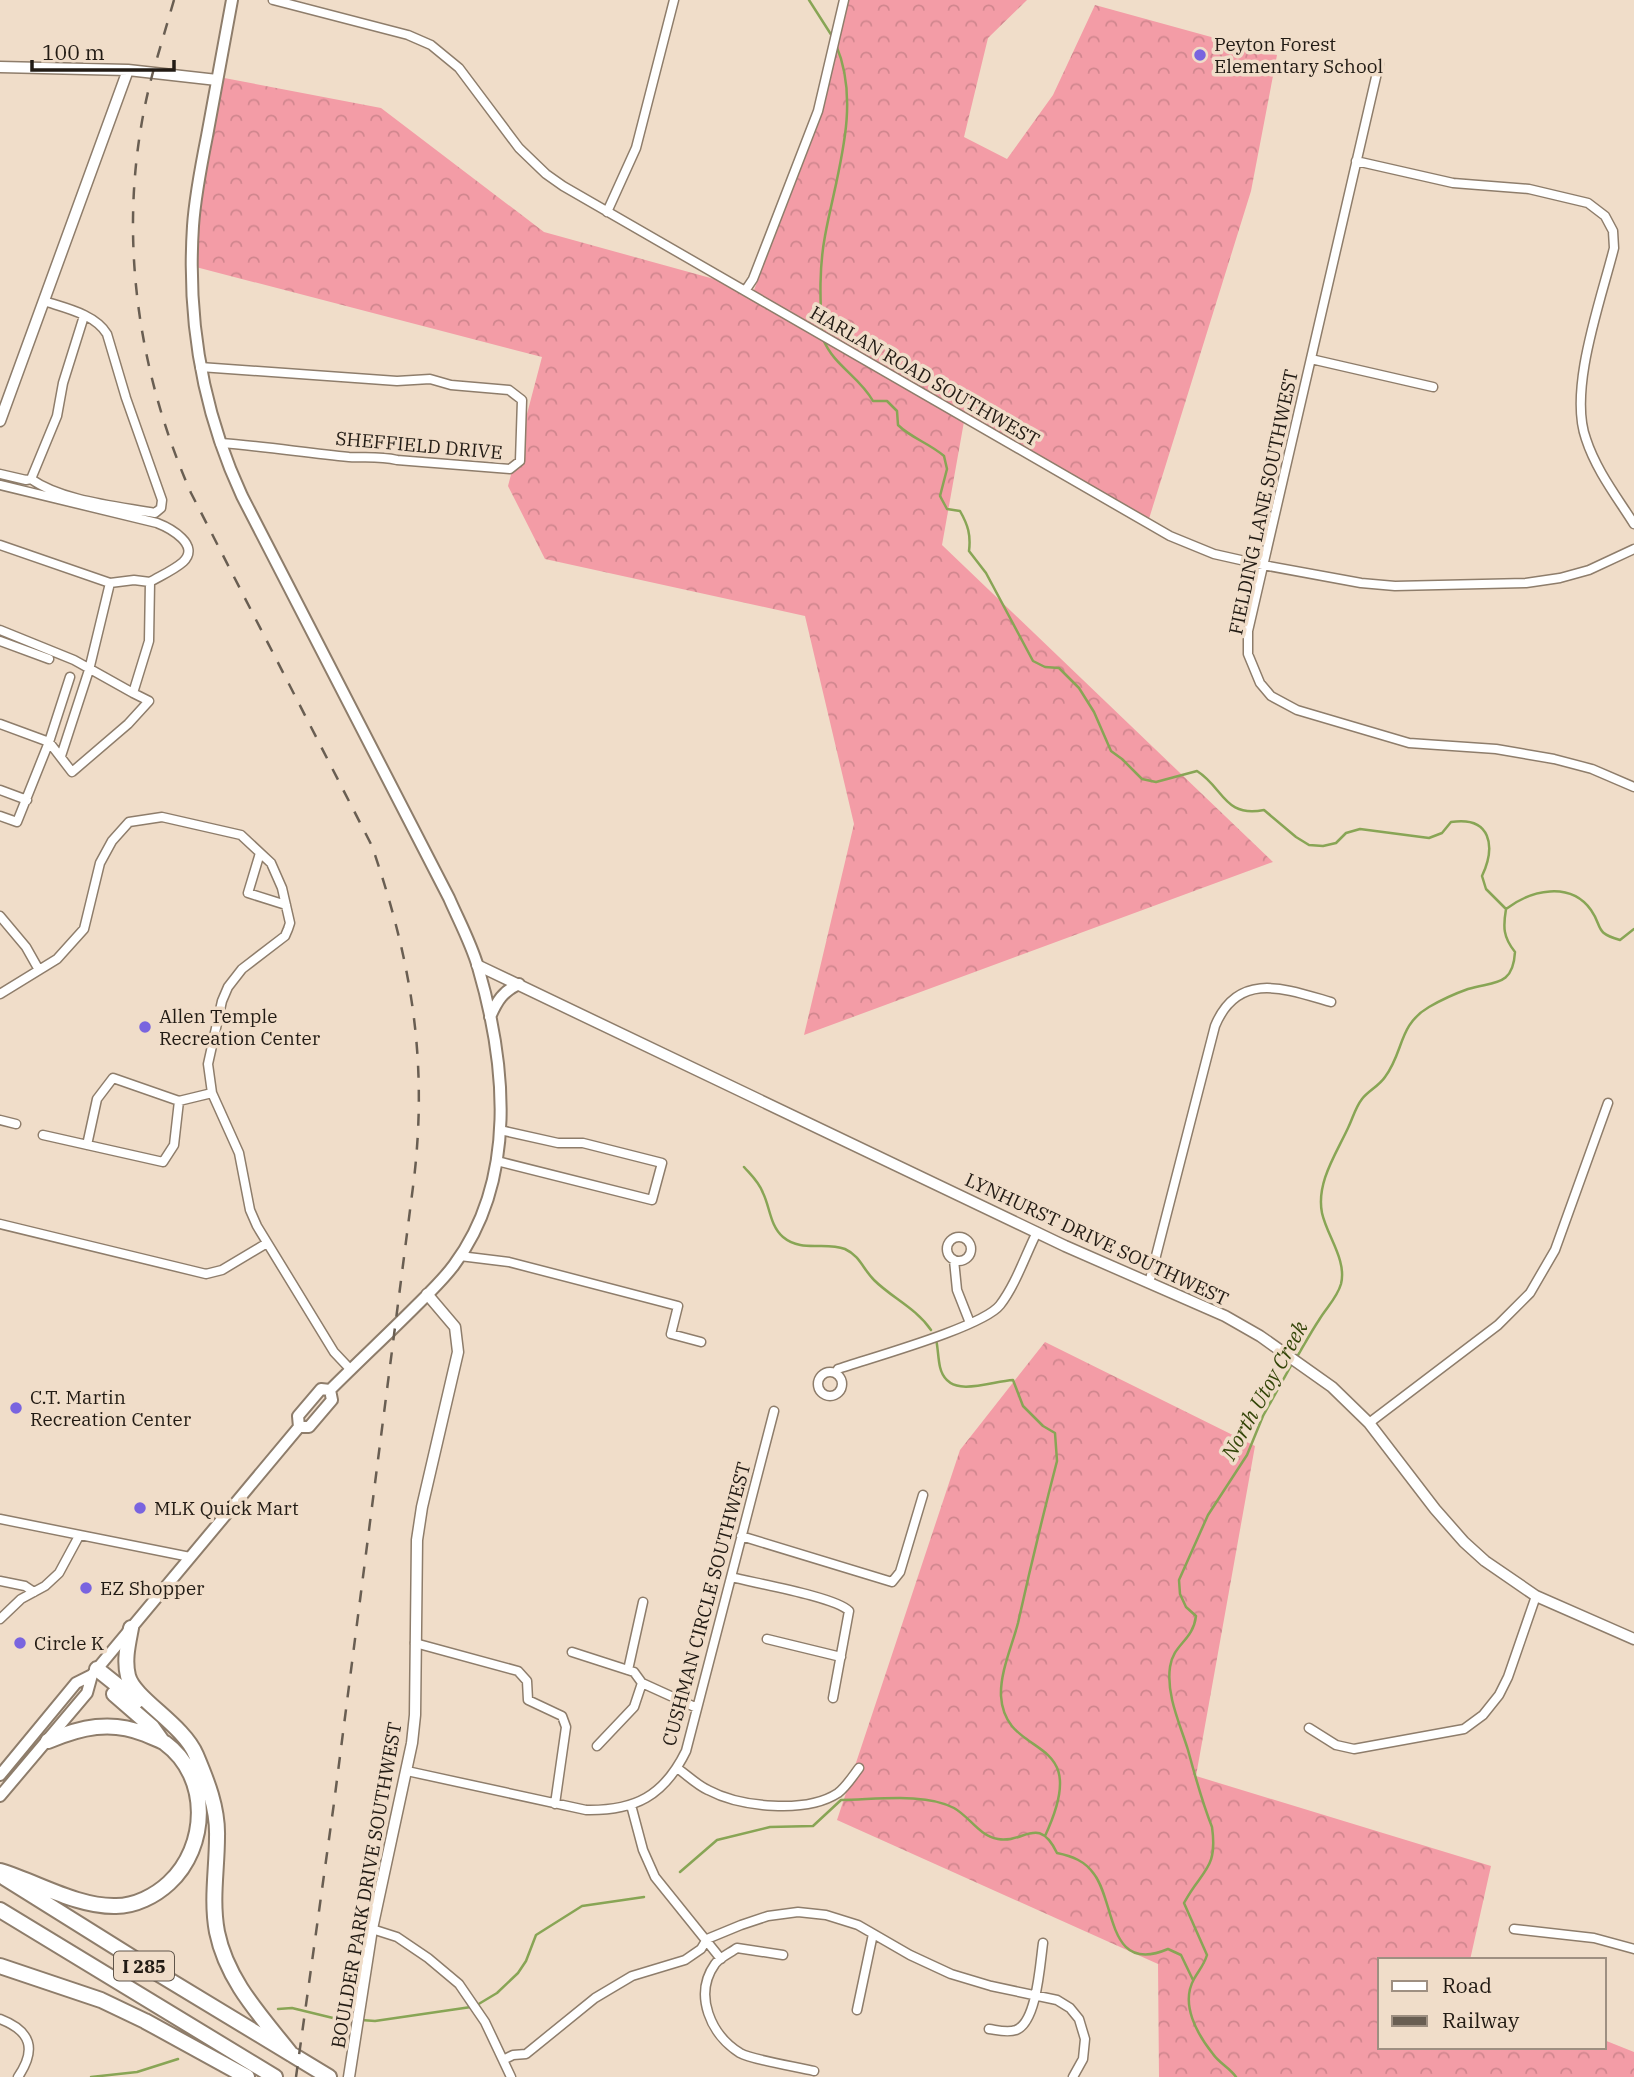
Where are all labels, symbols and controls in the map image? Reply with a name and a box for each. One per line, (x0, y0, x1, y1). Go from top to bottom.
scale bar (32, 28, 173, 72)
place label: Peyton Forest Elementary School (1214, 32, 1384, 78)
text: 100 m (42, 38, 105, 66)
marker: Peyton Forest Elementary School (1192, 47, 1208, 63)
street label: HARLAN ROAD SOUTHWEST (806, 300, 1044, 452)
street label: FIELDING LANE SOUTHWEST (1223, 367, 1303, 637)
street label: SHEFFIELD DRIVE (335, 426, 503, 464)
place label: Allen Temple Recreation Center (159, 1004, 321, 1050)
marker: Allen Temple Recreation Center (137, 1019, 153, 1035)
street label: LYNHURST DRIVE SOUTHWEST (961, 1167, 1233, 1311)
water label: North Utoy Creek (1214, 1315, 1314, 1465)
place label: C.T. Martin Recreation Center (30, 1385, 192, 1431)
marker: C.T. Martin Recreation Center (8, 1400, 24, 1416)
street label: CUSHMAN CIRCLE SOUTHWEST (657, 1459, 755, 1749)
place label: MLK Quick Mart (154, 1496, 299, 1520)
marker: MLK Quick Mart (132, 1500, 148, 1516)
place label: EZ Shopper (100, 1576, 205, 1600)
marker: EZ Shopper (78, 1580, 94, 1596)
place label: Circle K (34, 1631, 105, 1655)
marker: Circle K (12, 1635, 28, 1651)
street label: BOULDER PARK DRIVE SOUTHWEST (325, 1720, 407, 2050)
road number: I 285 (114, 1952, 174, 1980)
legend (1378, 1958, 1606, 2049)
text: Road (1442, 1971, 1492, 1999)
text: Railway (1442, 2006, 1520, 2034)

